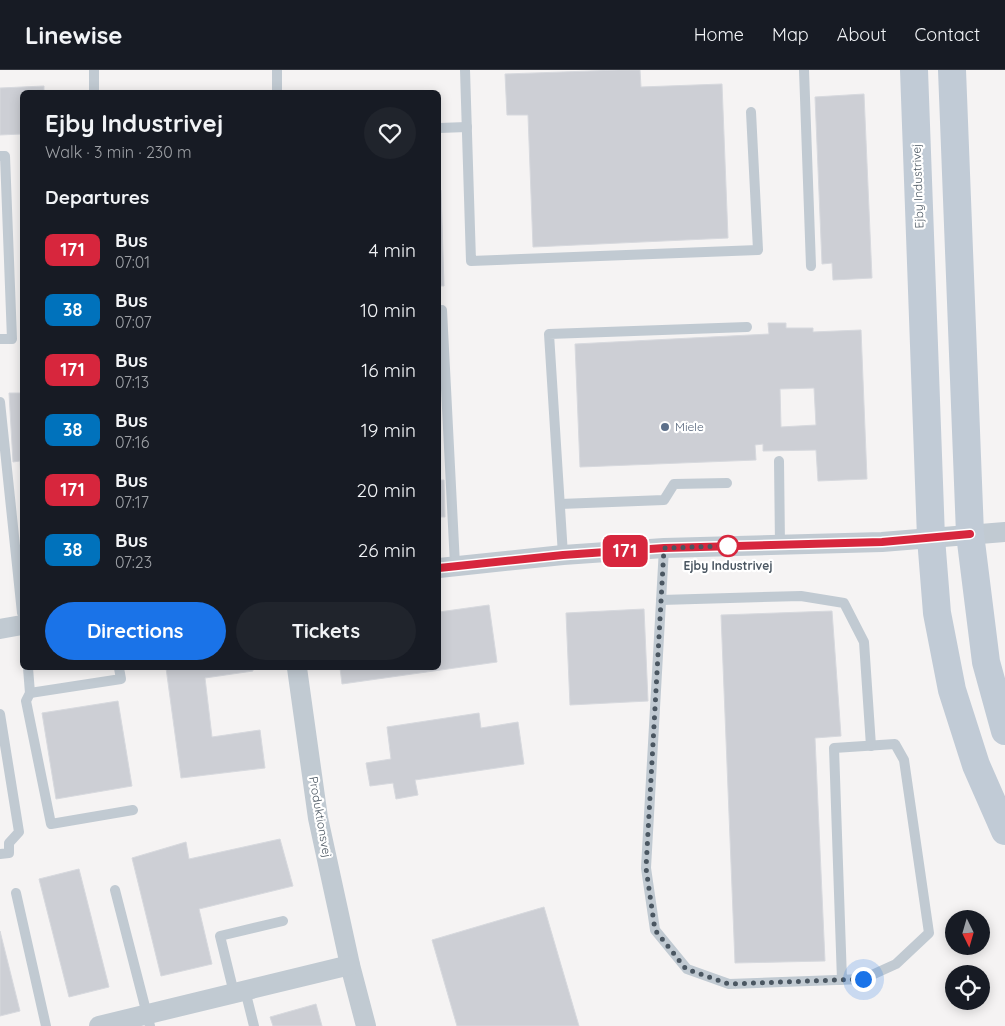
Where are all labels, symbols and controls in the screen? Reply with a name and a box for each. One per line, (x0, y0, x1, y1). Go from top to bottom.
text: Linewise (25, 20, 122, 50)
text: Home (694, 23, 744, 46)
text: Map (772, 23, 809, 46)
text: About (837, 23, 887, 46)
text: Contact (915, 23, 980, 46)
button: heart (364, 107, 416, 159)
text: Ejby Industrivej (45, 108, 223, 138)
text: Walk · 3 min · 230 m (45, 142, 192, 162)
street label: Ejby Industrivej (909, 143, 926, 229)
text: Departures (45, 185, 149, 209)
text: Bus (115, 228, 148, 252)
text: 171 (60, 238, 85, 261)
text: 4 min (368, 238, 416, 262)
text: 07:01 (115, 252, 150, 272)
text: Bus (115, 288, 148, 312)
text: 38 (63, 298, 82, 321)
text: 10 min (360, 298, 416, 322)
text: 07:07 (115, 312, 152, 332)
text: Bus (115, 348, 148, 372)
text: 171 (60, 358, 85, 381)
text: 16 min (361, 358, 416, 382)
text: 07:13 (115, 372, 149, 392)
text: Bus (115, 408, 148, 432)
text: 38 (63, 418, 82, 441)
text: 19 min (361, 418, 416, 442)
place label: Miele (675, 419, 704, 434)
marker: Miele (659, 421, 671, 433)
text: 07:16 (115, 432, 149, 452)
text: Bus (115, 468, 148, 492)
text: 171 (60, 478, 85, 501)
text: 20 min (357, 478, 416, 502)
text: 07:17 (115, 492, 149, 512)
text: Bus (115, 528, 148, 552)
line badge: 171 (596, 535, 654, 567)
marker: Ejby Industrivej (717, 535, 739, 557)
text: 38 (63, 538, 82, 561)
text: 26 min (358, 538, 416, 562)
text: 171 (613, 539, 637, 562)
text: 07:23 (115, 552, 152, 572)
place label: Ejby Industrivej (683, 558, 773, 573)
button: Directions (45, 602, 226, 660)
button: Tickets (236, 602, 416, 660)
street label: Produktionsvej (306, 775, 335, 859)
north arrow (945, 910, 990, 955)
map controls (945, 910, 990, 1010)
button: locate (945, 965, 990, 1010)
your location (851, 967, 876, 992)

